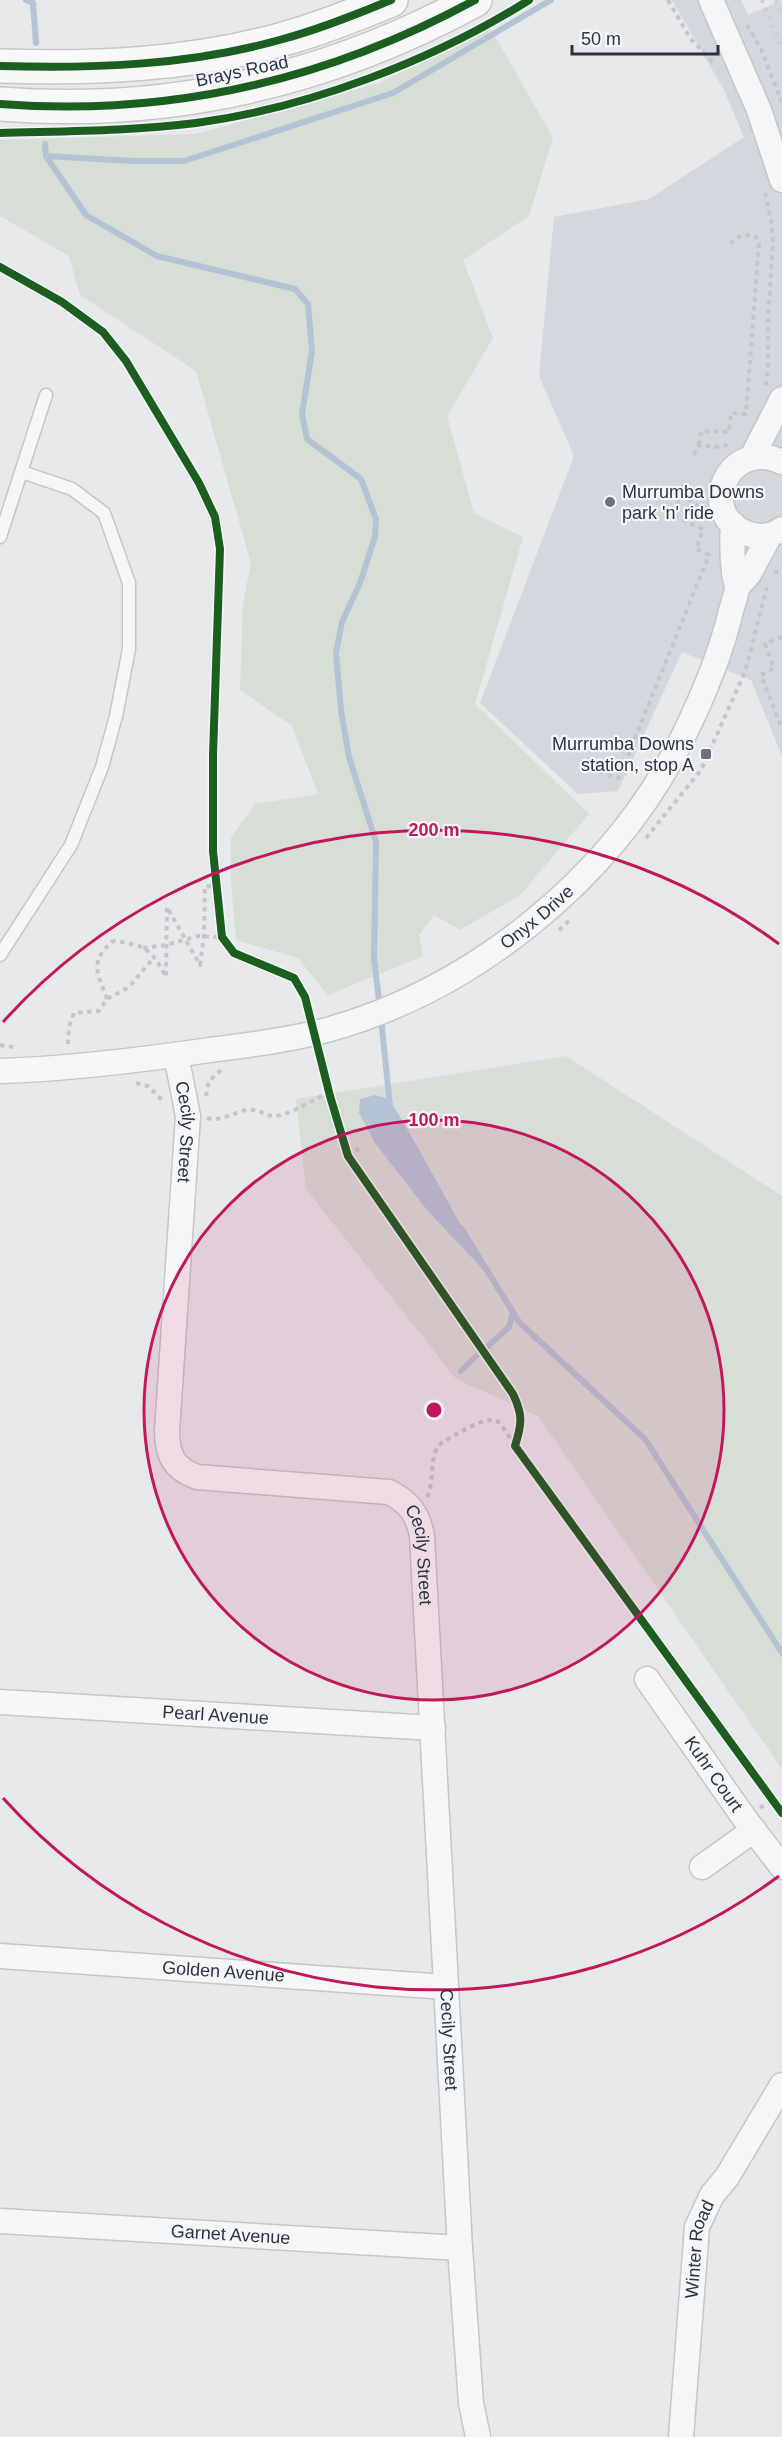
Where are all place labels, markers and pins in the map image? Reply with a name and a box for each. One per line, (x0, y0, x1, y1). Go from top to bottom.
place label: Murrumba Downs park 'n' ride (622, 482, 764, 523)
marker: Murrumba Downs park 'n' ride (603, 495, 617, 509)
place label: Murrumba Downs station, stop A (552, 734, 694, 775)
marker: Murrumba Downs station, stop A (699, 747, 713, 761)
centre of rings (424, 1400, 444, 1420)

